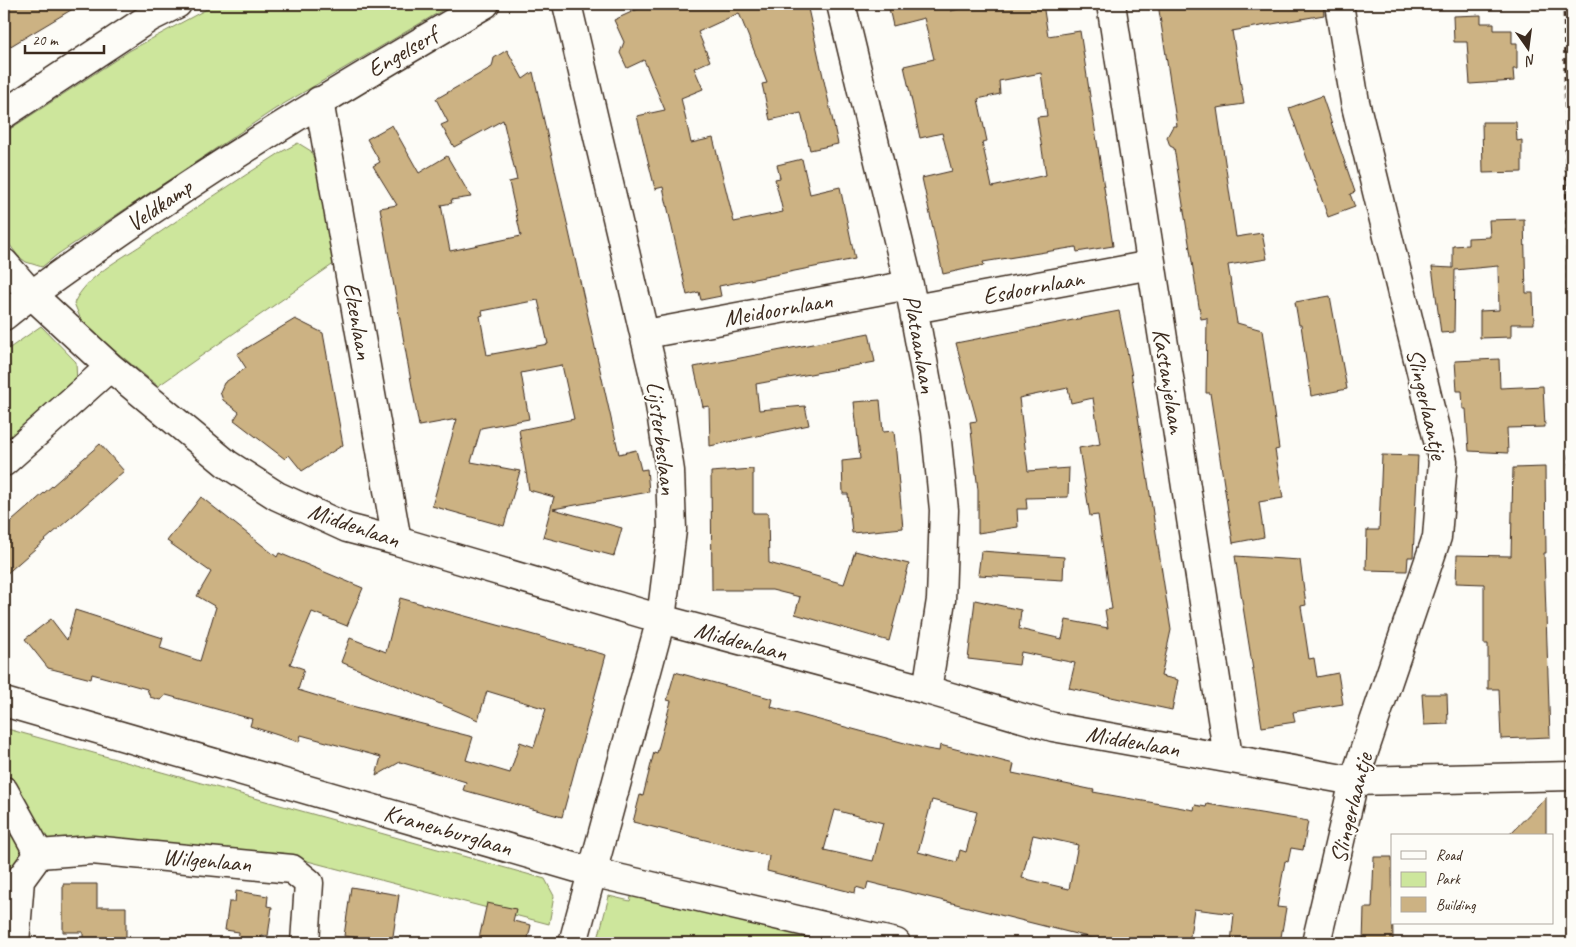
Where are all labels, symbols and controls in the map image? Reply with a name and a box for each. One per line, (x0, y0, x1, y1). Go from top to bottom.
street label: Engelserf (362, 17, 447, 84)
scale bar (25, 22, 104, 54)
north arrow (1504, 22, 1554, 72)
text: 20 m (32, 31, 59, 50)
text: N (1523, 51, 1537, 70)
street label: Veldkamp (120, 171, 199, 238)
street label: Esdoornlaan (980, 262, 1087, 311)
street label: Elzenlaan (337, 280, 380, 362)
street label: Meidoornlaan (721, 285, 835, 333)
street label: Plataanlaan (897, 293, 943, 396)
street label: Kastanjelaan (1146, 326, 1192, 437)
street label: Slingerlaantje (1400, 346, 1455, 464)
street label: Lijsterbeslaan (640, 380, 684, 497)
street label: Middenlaan (304, 495, 404, 555)
street label: Middenlaan (691, 614, 791, 668)
street label: Middenlaan (1084, 718, 1182, 764)
street label: Slingerlaantje (1323, 748, 1380, 866)
street label: Kranenburglaan (381, 797, 516, 863)
legend (1391, 834, 1554, 924)
street label: Wilgenlaan (161, 841, 253, 879)
text: Road (1436, 846, 1463, 865)
text: Park (1436, 870, 1461, 889)
text: Building (1436, 896, 1476, 915)

